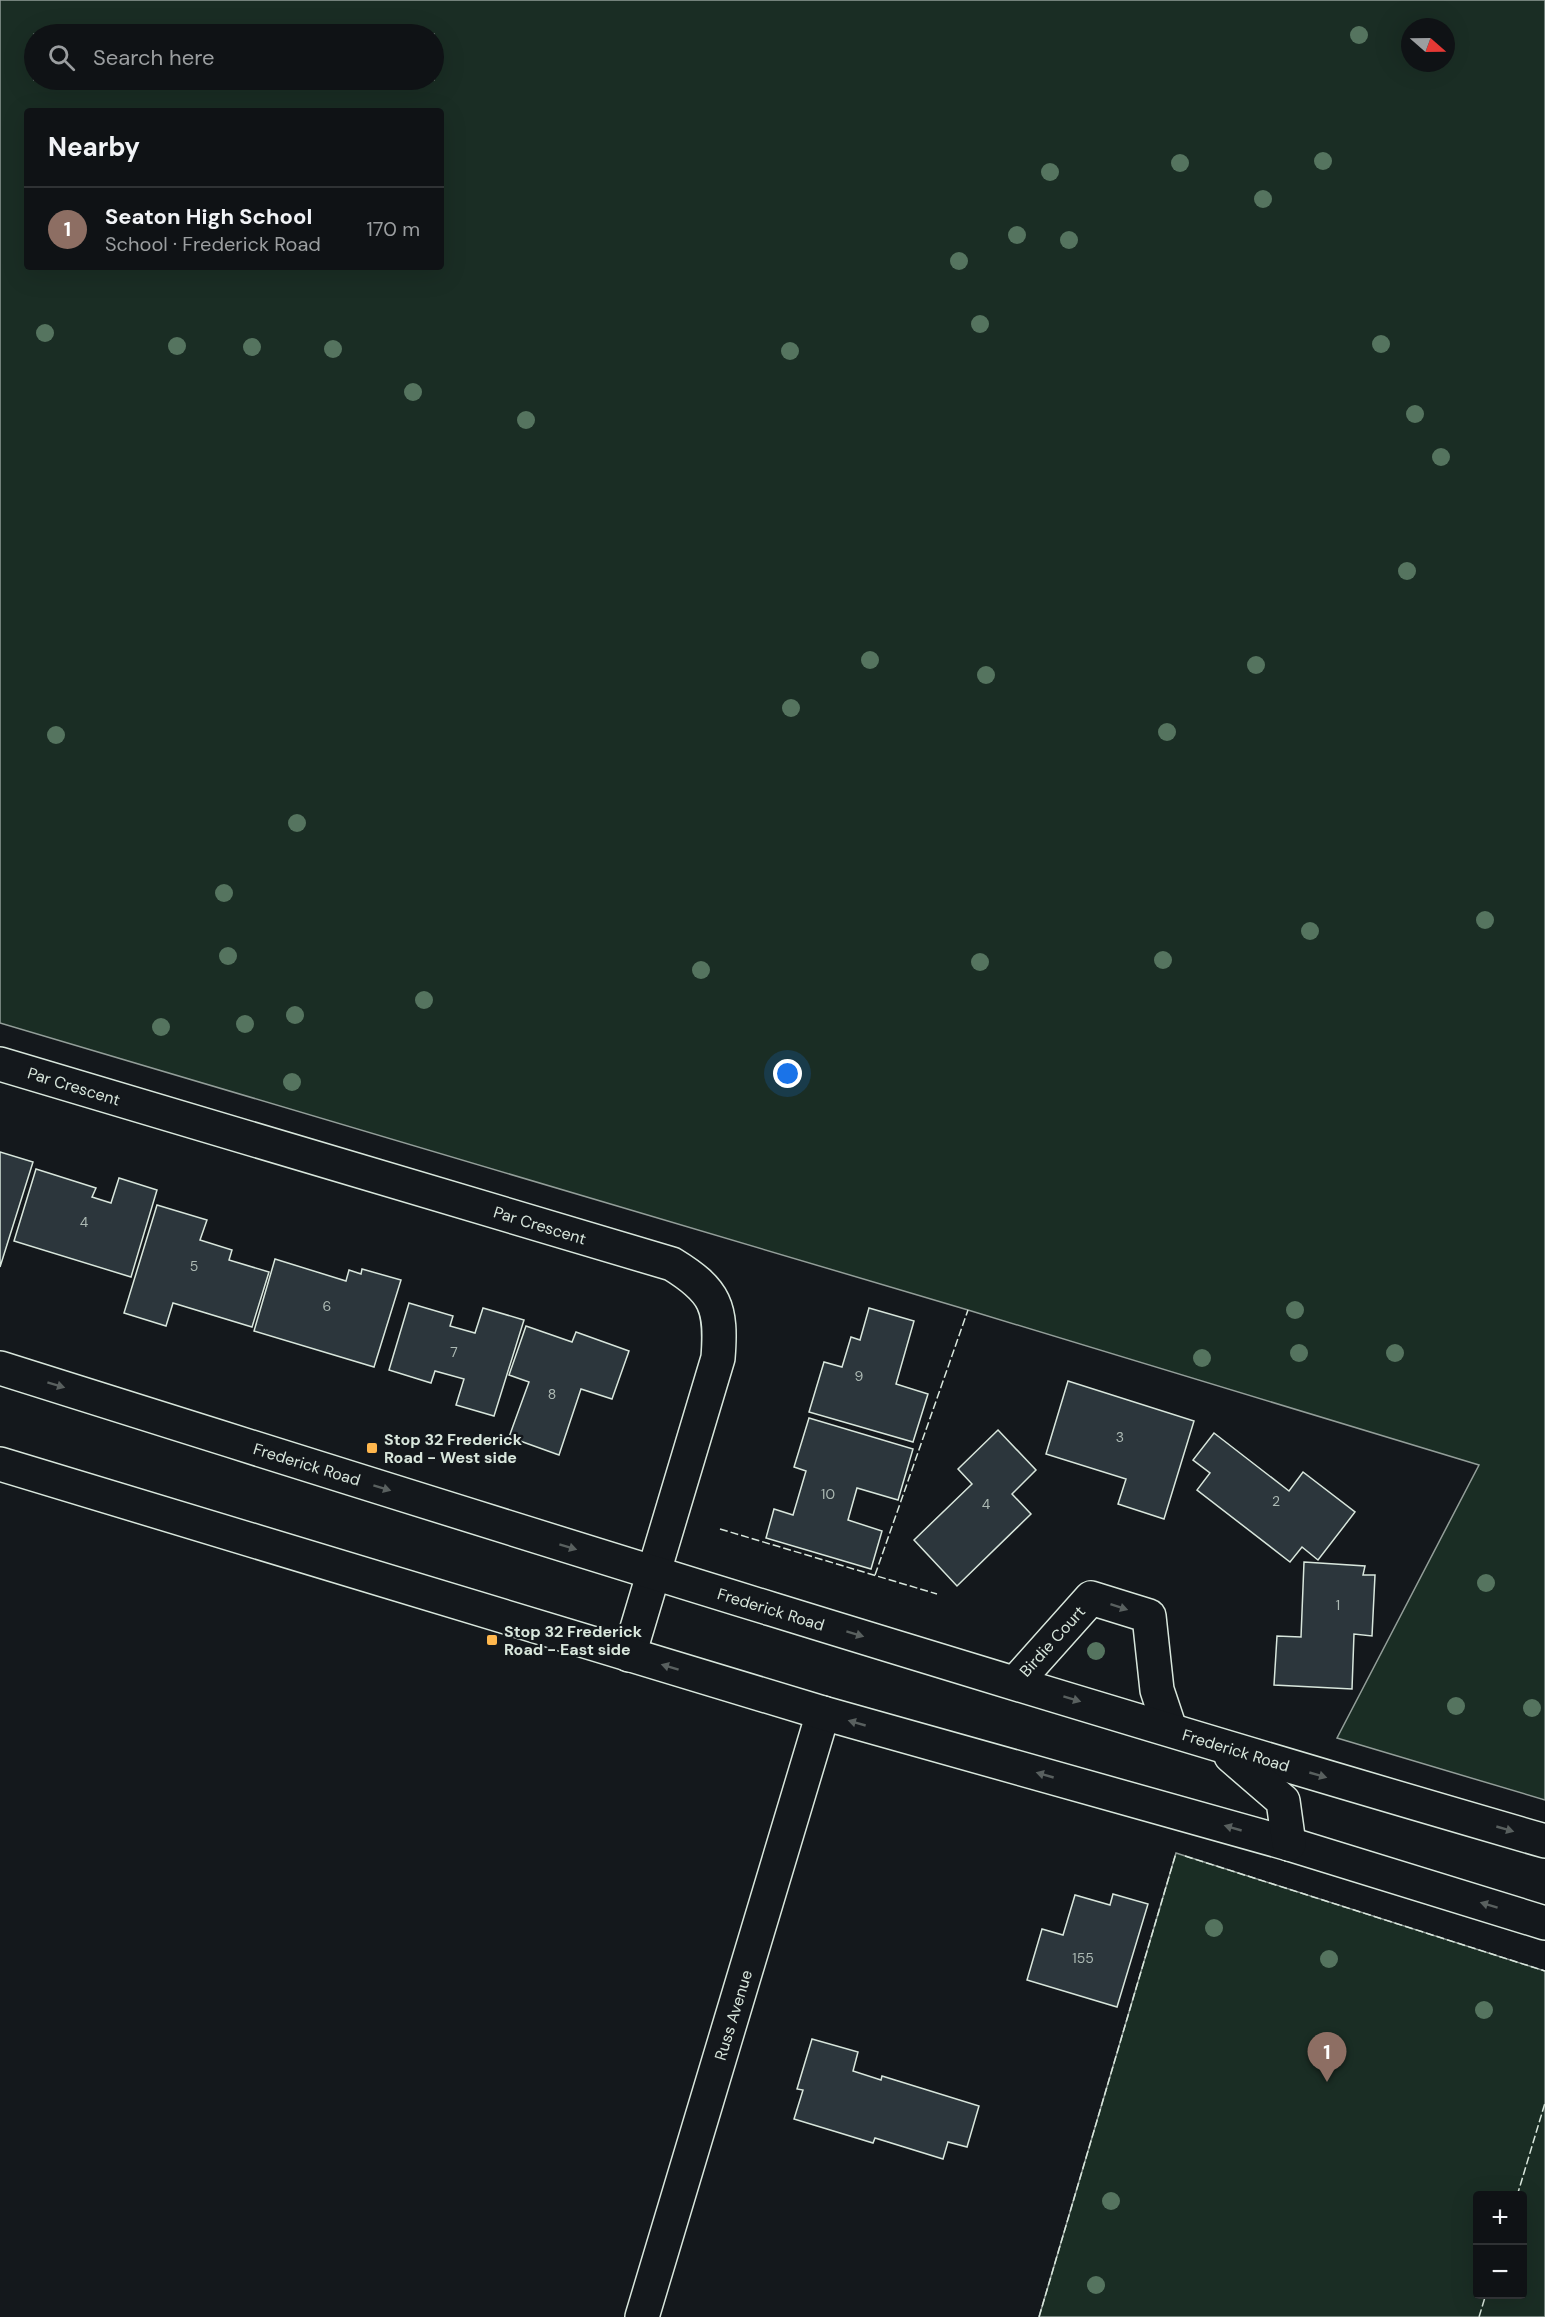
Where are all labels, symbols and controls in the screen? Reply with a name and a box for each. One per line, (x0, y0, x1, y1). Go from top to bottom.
north arrow (1401, 18, 1455, 72)
search box (24, 24, 444, 90)
icon: search (45, 41, 78, 74)
text: Search here (93, 43, 214, 72)
text: Nearby (48, 130, 140, 164)
text: Seaton High School (105, 202, 312, 231)
text: 1 (64, 216, 71, 242)
text: 170 m (367, 216, 420, 242)
text: School · Frederick Road (105, 231, 321, 257)
your location (773, 1059, 802, 1088)
street label: Par Crescent (25, 1062, 123, 1111)
street label: Par Crescent (491, 1201, 589, 1250)
house number: 4 (80, 1213, 89, 1231)
house number: 5 (190, 1257, 198, 1275)
house number: 6 (323, 1297, 331, 1315)
house number: 7 (450, 1343, 458, 1361)
house number: 9 (855, 1367, 864, 1385)
one-way arrow (47, 1381, 65, 1391)
house number: 8 (548, 1385, 556, 1403)
house number: 3 (1116, 1428, 1124, 1446)
place label: Stop 32 Frederick Road - West side (384, 1429, 523, 1468)
street label: Frederick Road (251, 1438, 363, 1491)
marker: Stop 32 Frederick Road - West side (365, 1441, 379, 1455)
one-way arrow (373, 1484, 391, 1493)
house number: 10 (821, 1485, 835, 1503)
house number: 2 (1272, 1492, 1280, 1510)
house number: 4 (982, 1495, 991, 1513)
one-way arrow (559, 1543, 577, 1552)
street label: Frederick Road (715, 1583, 827, 1636)
house number: 1 (1336, 1596, 1340, 1614)
street label: Birdie Court (1015, 1601, 1090, 1681)
one-way arrow (1110, 1603, 1128, 1612)
place label: Stop 32 Frederick Road - East side (504, 1621, 643, 1660)
one-way arrow (846, 1630, 864, 1639)
marker: Stop 32 Frederick Road - East side (485, 1633, 499, 1647)
one-way arrow (661, 1662, 679, 1671)
one-way arrow (1063, 1695, 1081, 1704)
one-way arrow (848, 1718, 866, 1727)
street label: Frederick Road (1180, 1724, 1292, 1777)
one-way arrow (1036, 1770, 1054, 1780)
one-way arrow (1309, 1771, 1327, 1780)
one-way arrow (1223, 1823, 1241, 1832)
one-way arrow (1497, 1825, 1515, 1834)
one-way arrow (1480, 1900, 1498, 1909)
house number: 155 (1072, 1949, 1094, 1967)
street label: Russ Avenue (710, 1967, 757, 2063)
pin: 1 (1308, 2032, 1346, 2082)
map controls (1473, 2191, 1527, 2299)
button: + (1473, 2191, 1527, 2245)
button: − (1473, 2245, 1527, 2299)

